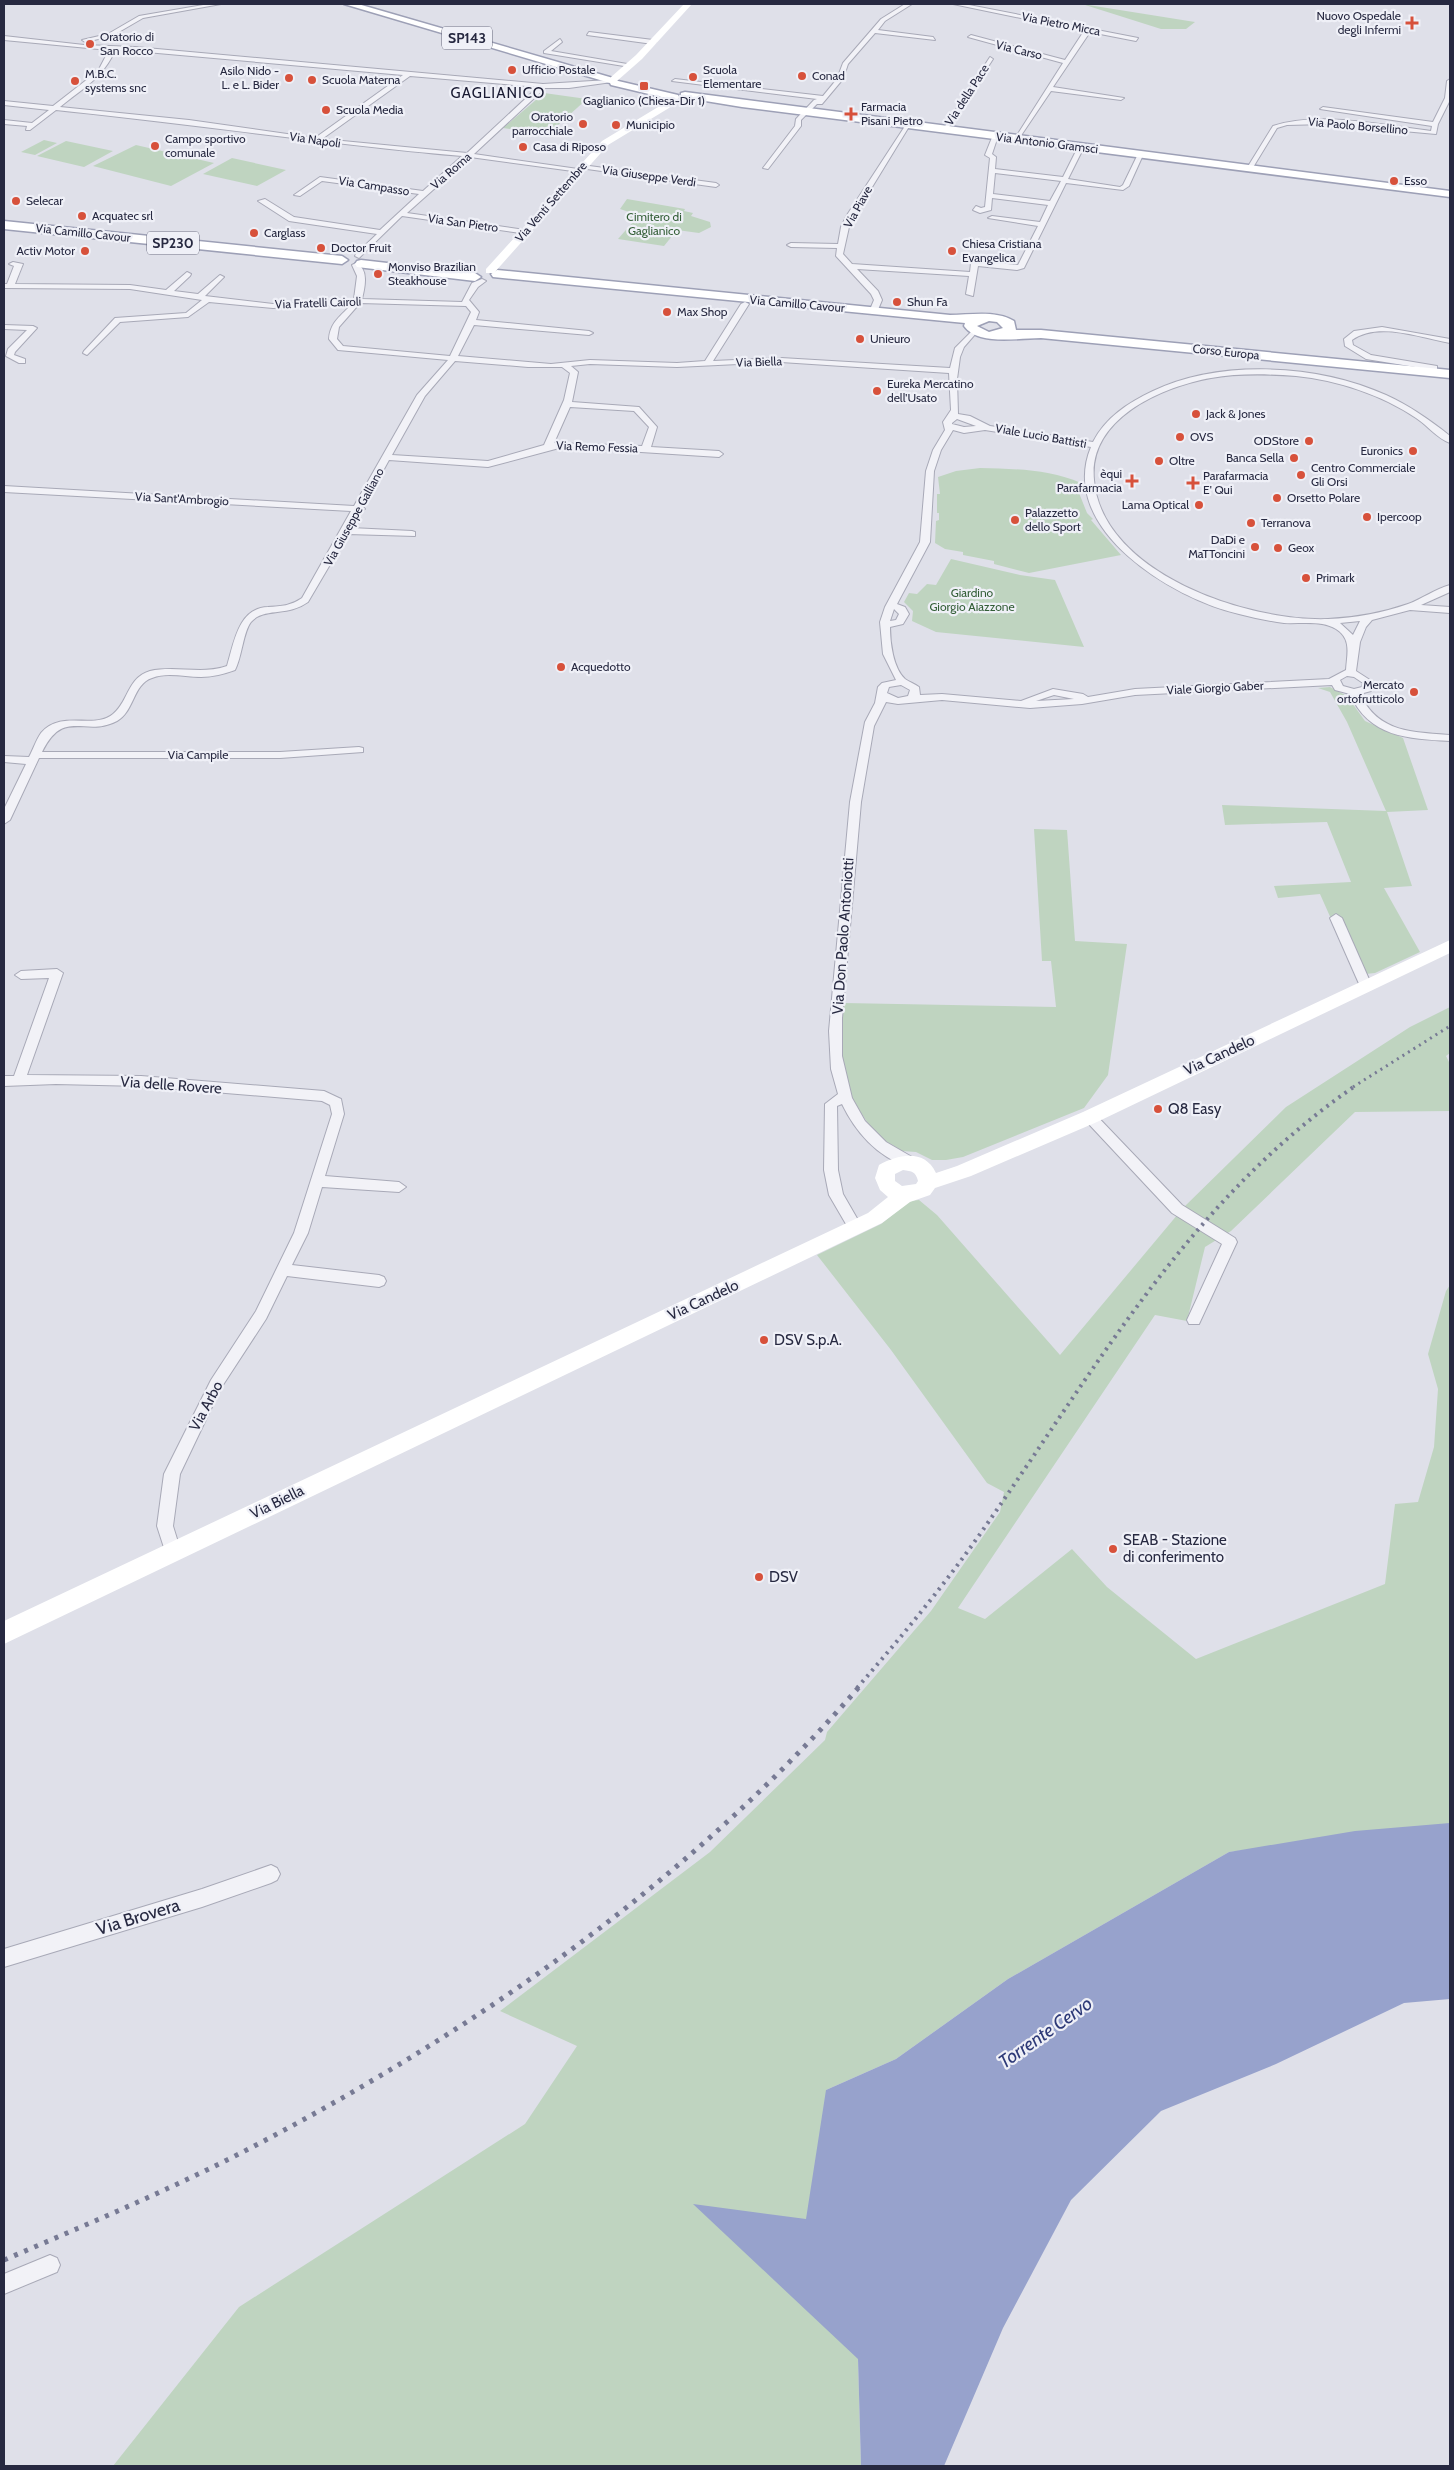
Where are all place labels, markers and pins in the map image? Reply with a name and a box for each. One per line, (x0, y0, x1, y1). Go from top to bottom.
place label: Nuovo Ospedale degli Infermi (1317, 8, 1401, 37)
marker: Nuovo Ospedale degli Infermi (1405, 16, 1419, 30)
place label: Oratorio di San Rocco (100, 29, 154, 58)
marker: Oratorio di San Rocco (84, 38, 96, 50)
place label: Ufficio Postale (522, 62, 595, 77)
place label: Scuola Elementare (703, 62, 761, 91)
place label: Asilo Nido - L. e L. Bider (220, 63, 279, 92)
marker: Ufficio Postale (506, 64, 518, 76)
place label: M.B.C. systems snc (85, 66, 147, 95)
place label: Conad (812, 68, 845, 83)
marker: Conad (796, 70, 808, 82)
marker: Scuola Elementare (687, 71, 699, 83)
marker: Asilo Nido - L. e L. Bider (283, 72, 295, 84)
place label: Scuola Materna (322, 72, 401, 87)
marker: Scuola Materna (306, 74, 318, 86)
marker: M.B.C. systems snc (69, 75, 81, 87)
marker: Gaglianico (Chiesa-Dir 1) (638, 80, 650, 92)
place label: Gaglianico (Chiesa-Dir 1) (583, 93, 705, 108)
place label: Farmacia Pisani Pietro (861, 99, 923, 128)
place label: Scuola Media (336, 102, 404, 117)
marker: Scuola Media (320, 104, 332, 116)
marker: Farmacia Pisani Pietro (845, 108, 857, 120)
place label: Oratorio parrocchiale (512, 109, 573, 138)
place label: Municipio (626, 117, 675, 132)
marker: Oratorio parrocchiale (577, 118, 589, 130)
marker: Municipio (610, 119, 622, 131)
place label: Campo sportivo comunale (165, 131, 246, 160)
place label: Casa di Riposo (533, 139, 606, 154)
marker: Campo sportivo comunale (149, 140, 161, 152)
marker: Casa di Riposo (517, 141, 529, 153)
place label: Esso (1404, 173, 1428, 188)
marker: Esso (1388, 175, 1400, 187)
place label: Selecar (26, 193, 63, 208)
marker: Selecar (10, 195, 22, 207)
place label: Acquatec srl (92, 208, 153, 223)
marker: Acquatec srl (76, 210, 88, 222)
place label: Carglass (264, 225, 305, 240)
marker: Carglass (248, 227, 260, 239)
place label: Chiesa Cristiana Evangelica (962, 236, 1042, 265)
place label: Doctor Fruit (331, 240, 391, 255)
marker: Doctor Fruit (315, 242, 327, 254)
place label: Activ Motor (17, 243, 75, 258)
marker: Activ Motor (79, 245, 91, 257)
marker: Chiesa Cristiana Evangelica (946, 245, 958, 257)
place label: Monviso Brazilian Steakhouse (388, 259, 476, 288)
marker: Monviso Brazilian Steakhouse (372, 268, 384, 280)
place label: Shun Fa (907, 294, 948, 309)
marker: Shun Fa (891, 296, 903, 308)
place label: Max Shop (677, 304, 728, 319)
marker: Max Shop (661, 306, 673, 318)
place label: Unieuro (870, 331, 911, 346)
marker: Unieuro (854, 333, 866, 345)
place label: Eureka Mercatino dell'Usato (887, 376, 974, 405)
marker: Eureka Mercatino dell'Usato (871, 385, 883, 397)
place label: Jack & Jones (1205, 406, 1266, 421)
marker: Jack & Jones (1190, 408, 1202, 420)
place label: OVS (1190, 429, 1213, 444)
marker: OVS (1174, 431, 1186, 443)
place label: ODStore (1254, 433, 1299, 448)
marker: ODStore (1303, 435, 1315, 447)
place label: Euronics (1360, 443, 1403, 458)
marker: Euronics (1407, 445, 1419, 457)
place label: Banca Sella (1226, 450, 1284, 465)
marker: Banca Sella (1288, 452, 1300, 464)
place label: Oltre (1169, 453, 1195, 468)
marker: Oltre (1153, 455, 1165, 467)
place label: Centro Commerciale Gli Orsi (1311, 460, 1415, 489)
place label: èqui Parafarmacia (1057, 466, 1122, 495)
place label: Parafarmacia E' Qui (1203, 468, 1269, 497)
marker: Centro Commerciale Gli Orsi (1295, 469, 1307, 481)
marker: èqui Parafarmacia (1126, 475, 1138, 487)
marker: Parafarmacia E' Qui (1187, 477, 1199, 489)
place label: Orsetto Polare (1287, 490, 1360, 505)
marker: Orsetto Polare (1271, 492, 1283, 504)
place label: Lama Optical (1122, 497, 1189, 512)
marker: Lama Optical (1193, 499, 1205, 511)
place label: Palazzetto dello Sport (1025, 505, 1081, 534)
place label: Ipercoop (1377, 509, 1422, 524)
marker: Ipercoop (1361, 511, 1373, 523)
marker: Palazzetto dello Sport (1009, 514, 1021, 526)
place label: Terranova (1261, 515, 1311, 530)
marker: Terranova (1245, 517, 1257, 529)
place label: DaDi e MaTToncini (1188, 532, 1245, 561)
place label: Geox (1288, 540, 1315, 555)
marker: DaDi e MaTToncini (1249, 541, 1261, 553)
marker: Geox (1272, 542, 1284, 554)
place label: Primark (1316, 570, 1355, 585)
marker: Primark (1300, 572, 1312, 584)
place label: Acquedotto (571, 659, 631, 674)
marker: Acquedotto (555, 661, 567, 673)
place label: Mercato ortofrutticolo (1337, 677, 1404, 706)
marker: Mercato ortofrutticolo (1408, 686, 1420, 698)
place label: Q8 Easy (1168, 1100, 1222, 1118)
marker: Q8 Easy (1152, 1103, 1164, 1115)
place label: DSV S.p.A. (774, 1331, 842, 1349)
marker: DSV S.p.A. (758, 1334, 770, 1346)
place label: SEAB - Stazione di conferimento (1123, 1531, 1227, 1566)
marker: SEAB - Stazione di conferimento (1107, 1543, 1119, 1555)
place label: DSV (769, 1568, 799, 1586)
marker: DSV (753, 1571, 765, 1583)

